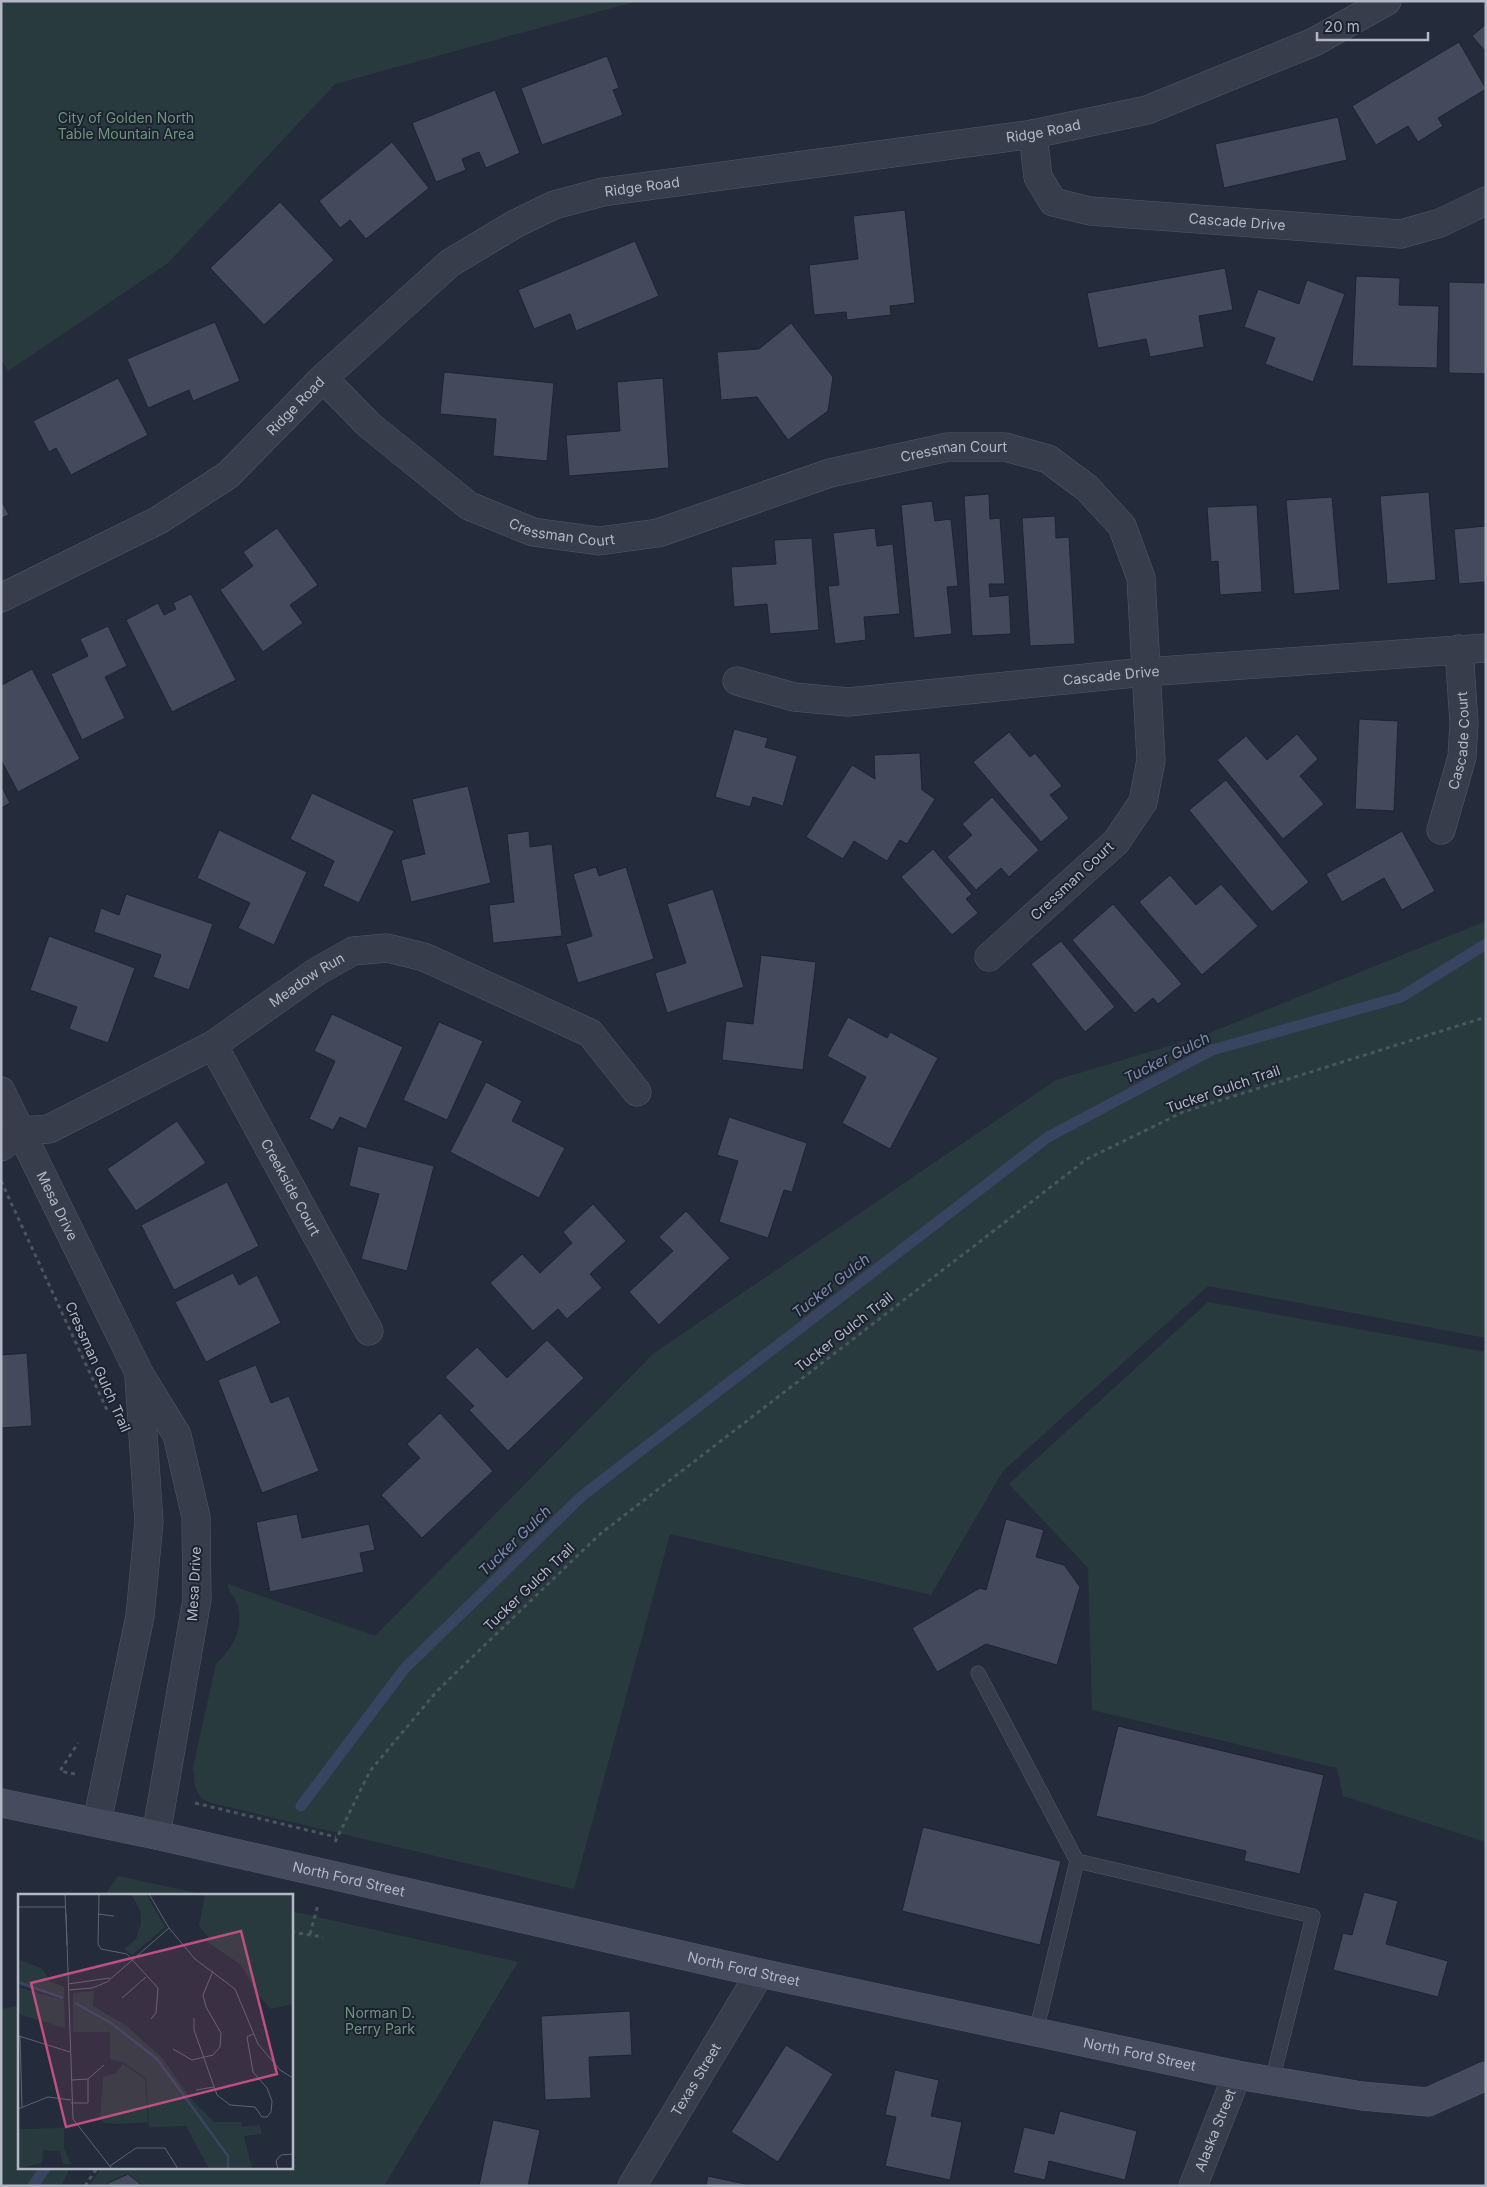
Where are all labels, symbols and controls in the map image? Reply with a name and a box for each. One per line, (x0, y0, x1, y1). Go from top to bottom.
scale bar (1317, 10, 1428, 42)
text: 20 m (1324, 17, 1360, 36)
park label: City of Golden North Table Mountain Area (58, 109, 194, 142)
street label: Ridge Road (1005, 115, 1082, 146)
street label: Ridge Road (603, 173, 681, 200)
street label: Cascade Drive (1188, 209, 1286, 233)
street label: Ridge Road (263, 373, 328, 439)
street label: Cressman Court (899, 438, 1008, 465)
street label: Cressman Court (507, 514, 616, 549)
street label: Cascade Drive (1062, 662, 1160, 688)
street label: Cascade Court (1444, 691, 1472, 791)
street label: Cressman Court (1027, 837, 1117, 924)
street label: Meadow Run (266, 949, 347, 1010)
water label: Tucker Gulch (1121, 1028, 1213, 1087)
street label: Tucker Gulch Trail (1164, 1061, 1282, 1116)
street label: Creekside Court (258, 1136, 324, 1239)
street label: Mesa Drive (34, 1168, 82, 1243)
water label: Tucker Gulch (788, 1249, 874, 1322)
street label: Tucker Gulch Trail (791, 1288, 896, 1375)
street label: Cressman Gulch Trail (62, 1299, 135, 1435)
water label: Tucker Gulch (474, 1501, 555, 1580)
street label: Tucker Gulch Trail (480, 1539, 578, 1634)
street label: Mesa Drive (183, 1546, 204, 1622)
street label: North Ford Street (291, 1858, 407, 1900)
inset map (18, 1894, 292, 2170)
street label: North Ford Street (686, 1948, 802, 1989)
park label: Norman D. Perry Park (345, 2004, 415, 2037)
street label: North Ford Street (1082, 2033, 1198, 2074)
street label: Texas Street (667, 2039, 724, 2119)
street label: Alaska Street (1191, 2086, 1239, 2174)

